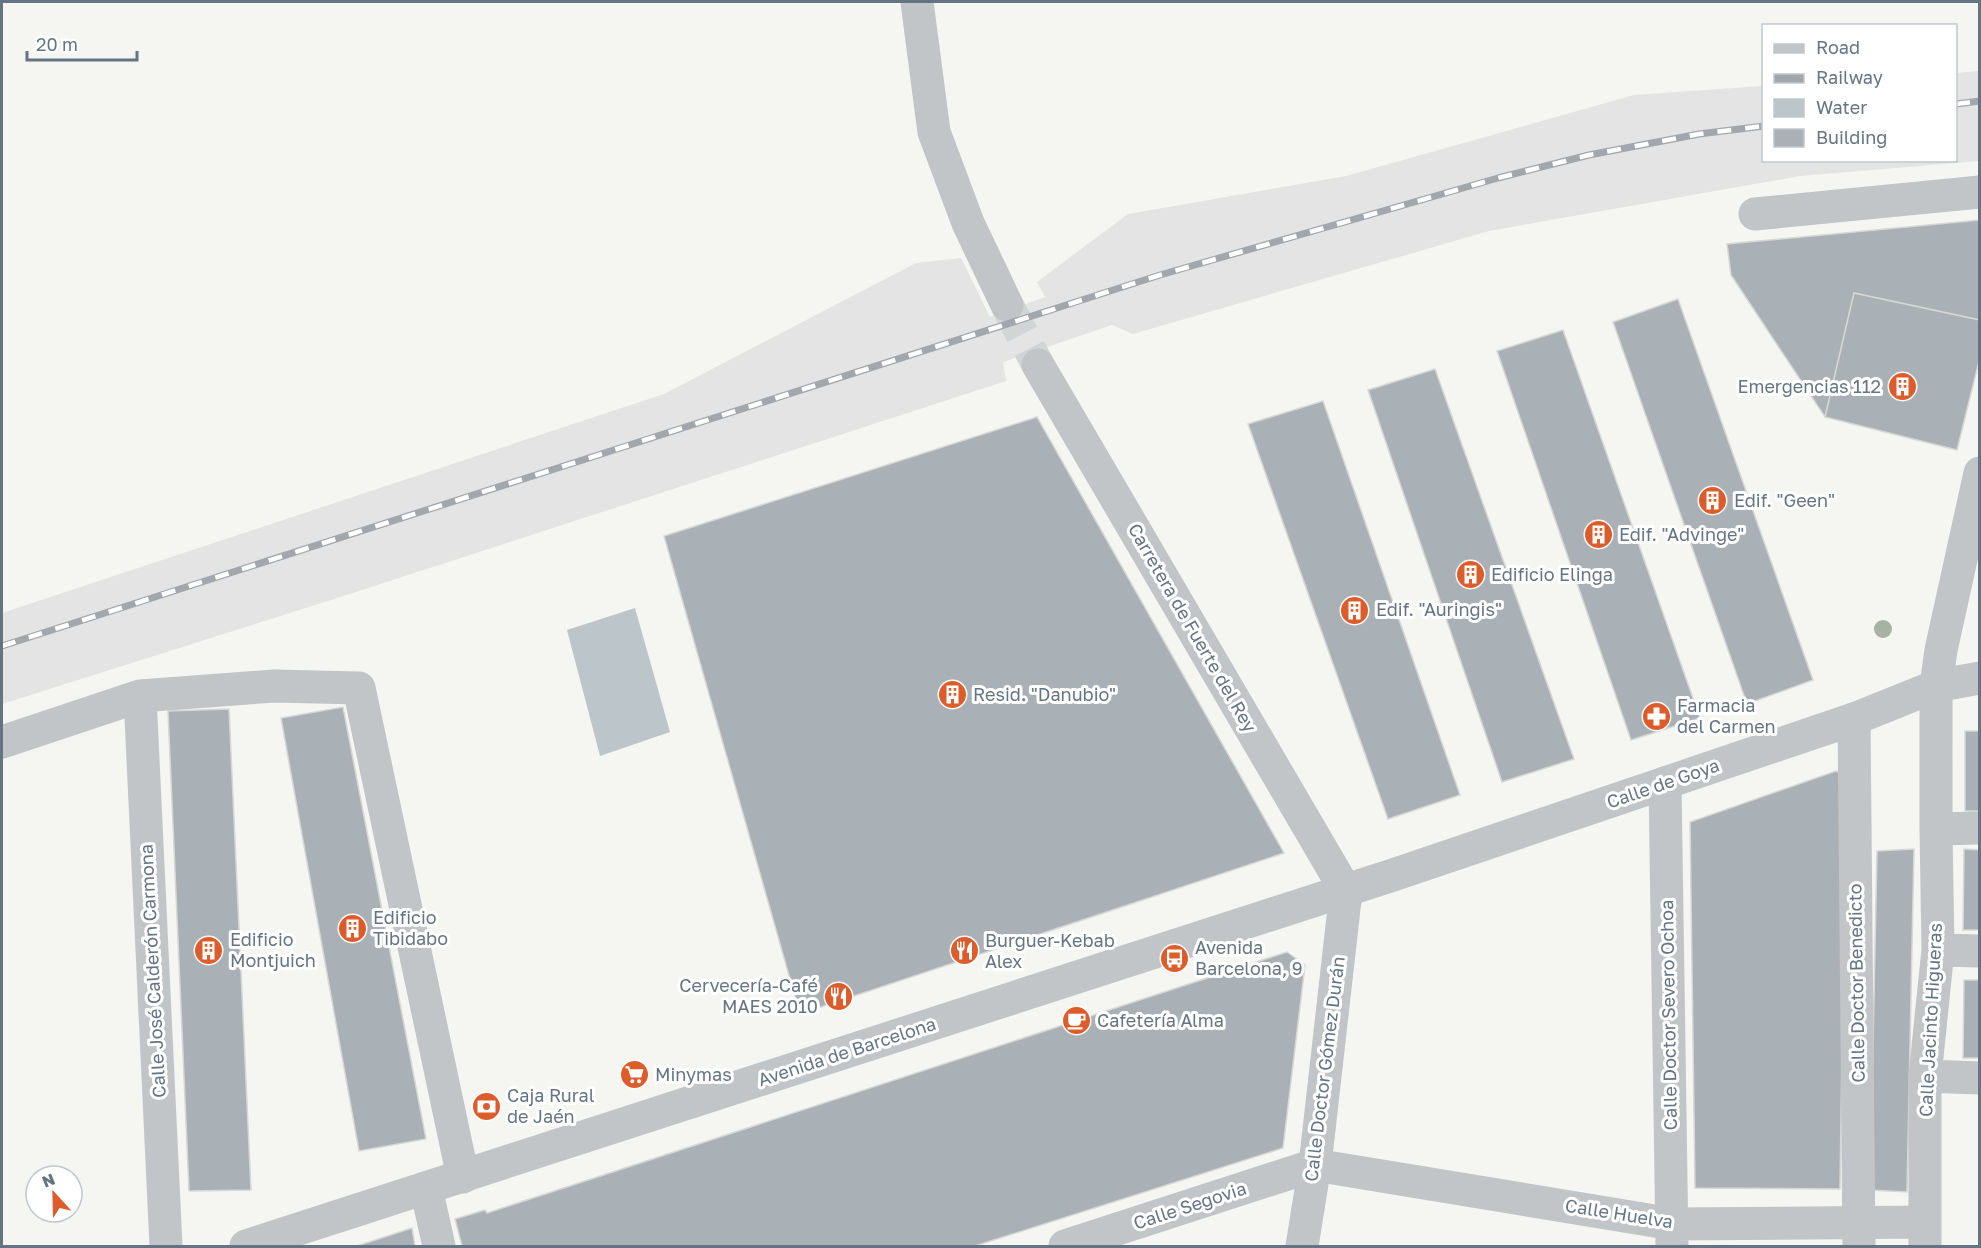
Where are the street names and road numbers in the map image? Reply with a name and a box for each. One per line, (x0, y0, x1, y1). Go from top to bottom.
street label: Carretera de Fuerte del Rey (1124, 519, 1262, 736)
street label: Calle de Goya (1604, 754, 1722, 813)
street label: Calle José Calderón Carmona (134, 844, 170, 1098)
street label: Calle Doctor Benedicto (1843, 883, 1869, 1083)
street label: Calle Doctor Severo Ochoa (1655, 900, 1681, 1130)
street label: Calle Jacinto Higueras (1914, 922, 1946, 1118)
street label: Calle Doctor Gómez Durán (1299, 955, 1349, 1183)
street label: Avenida de Barcelona (755, 1012, 938, 1090)
street label: Calle Segovia (1131, 1176, 1249, 1234)
street label: Calle Huelva (1564, 1194, 1675, 1232)

